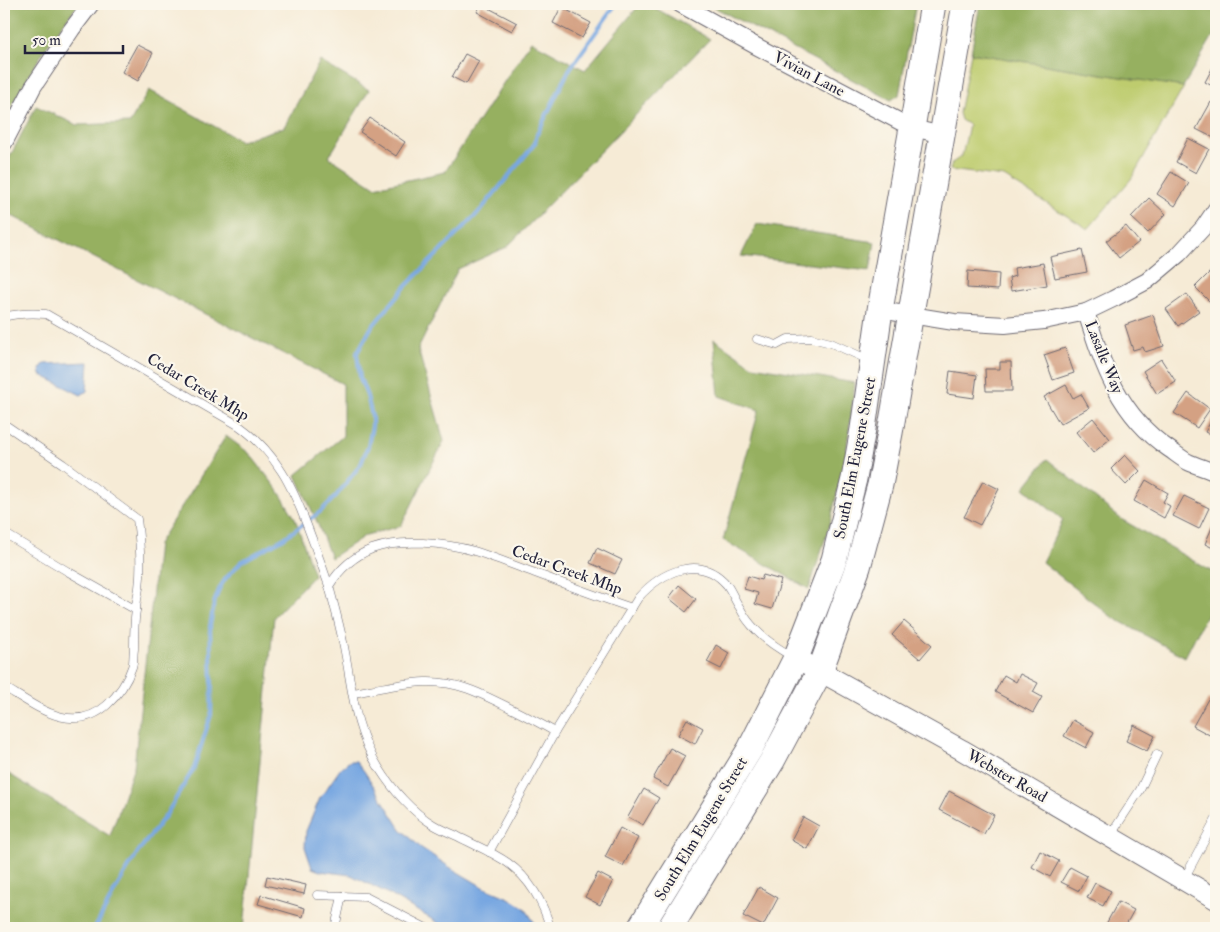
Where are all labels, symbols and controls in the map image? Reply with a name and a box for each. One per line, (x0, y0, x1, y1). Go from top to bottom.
scale bar (25, 22, 122, 54)
text: 50 m (32, 31, 61, 50)
street label: Vivian Lane (770, 47, 848, 101)
street label: Lasalle Way (1080, 318, 1128, 397)
street label: Cedar Creek Mhp (143, 349, 253, 426)
street label: South Elm Eugene Street (829, 375, 881, 541)
street label: Cedar Creek Mhp (509, 541, 625, 600)
street label: Webster Road (962, 744, 1051, 807)
street label: South Elm Eugene Street (650, 753, 752, 905)

